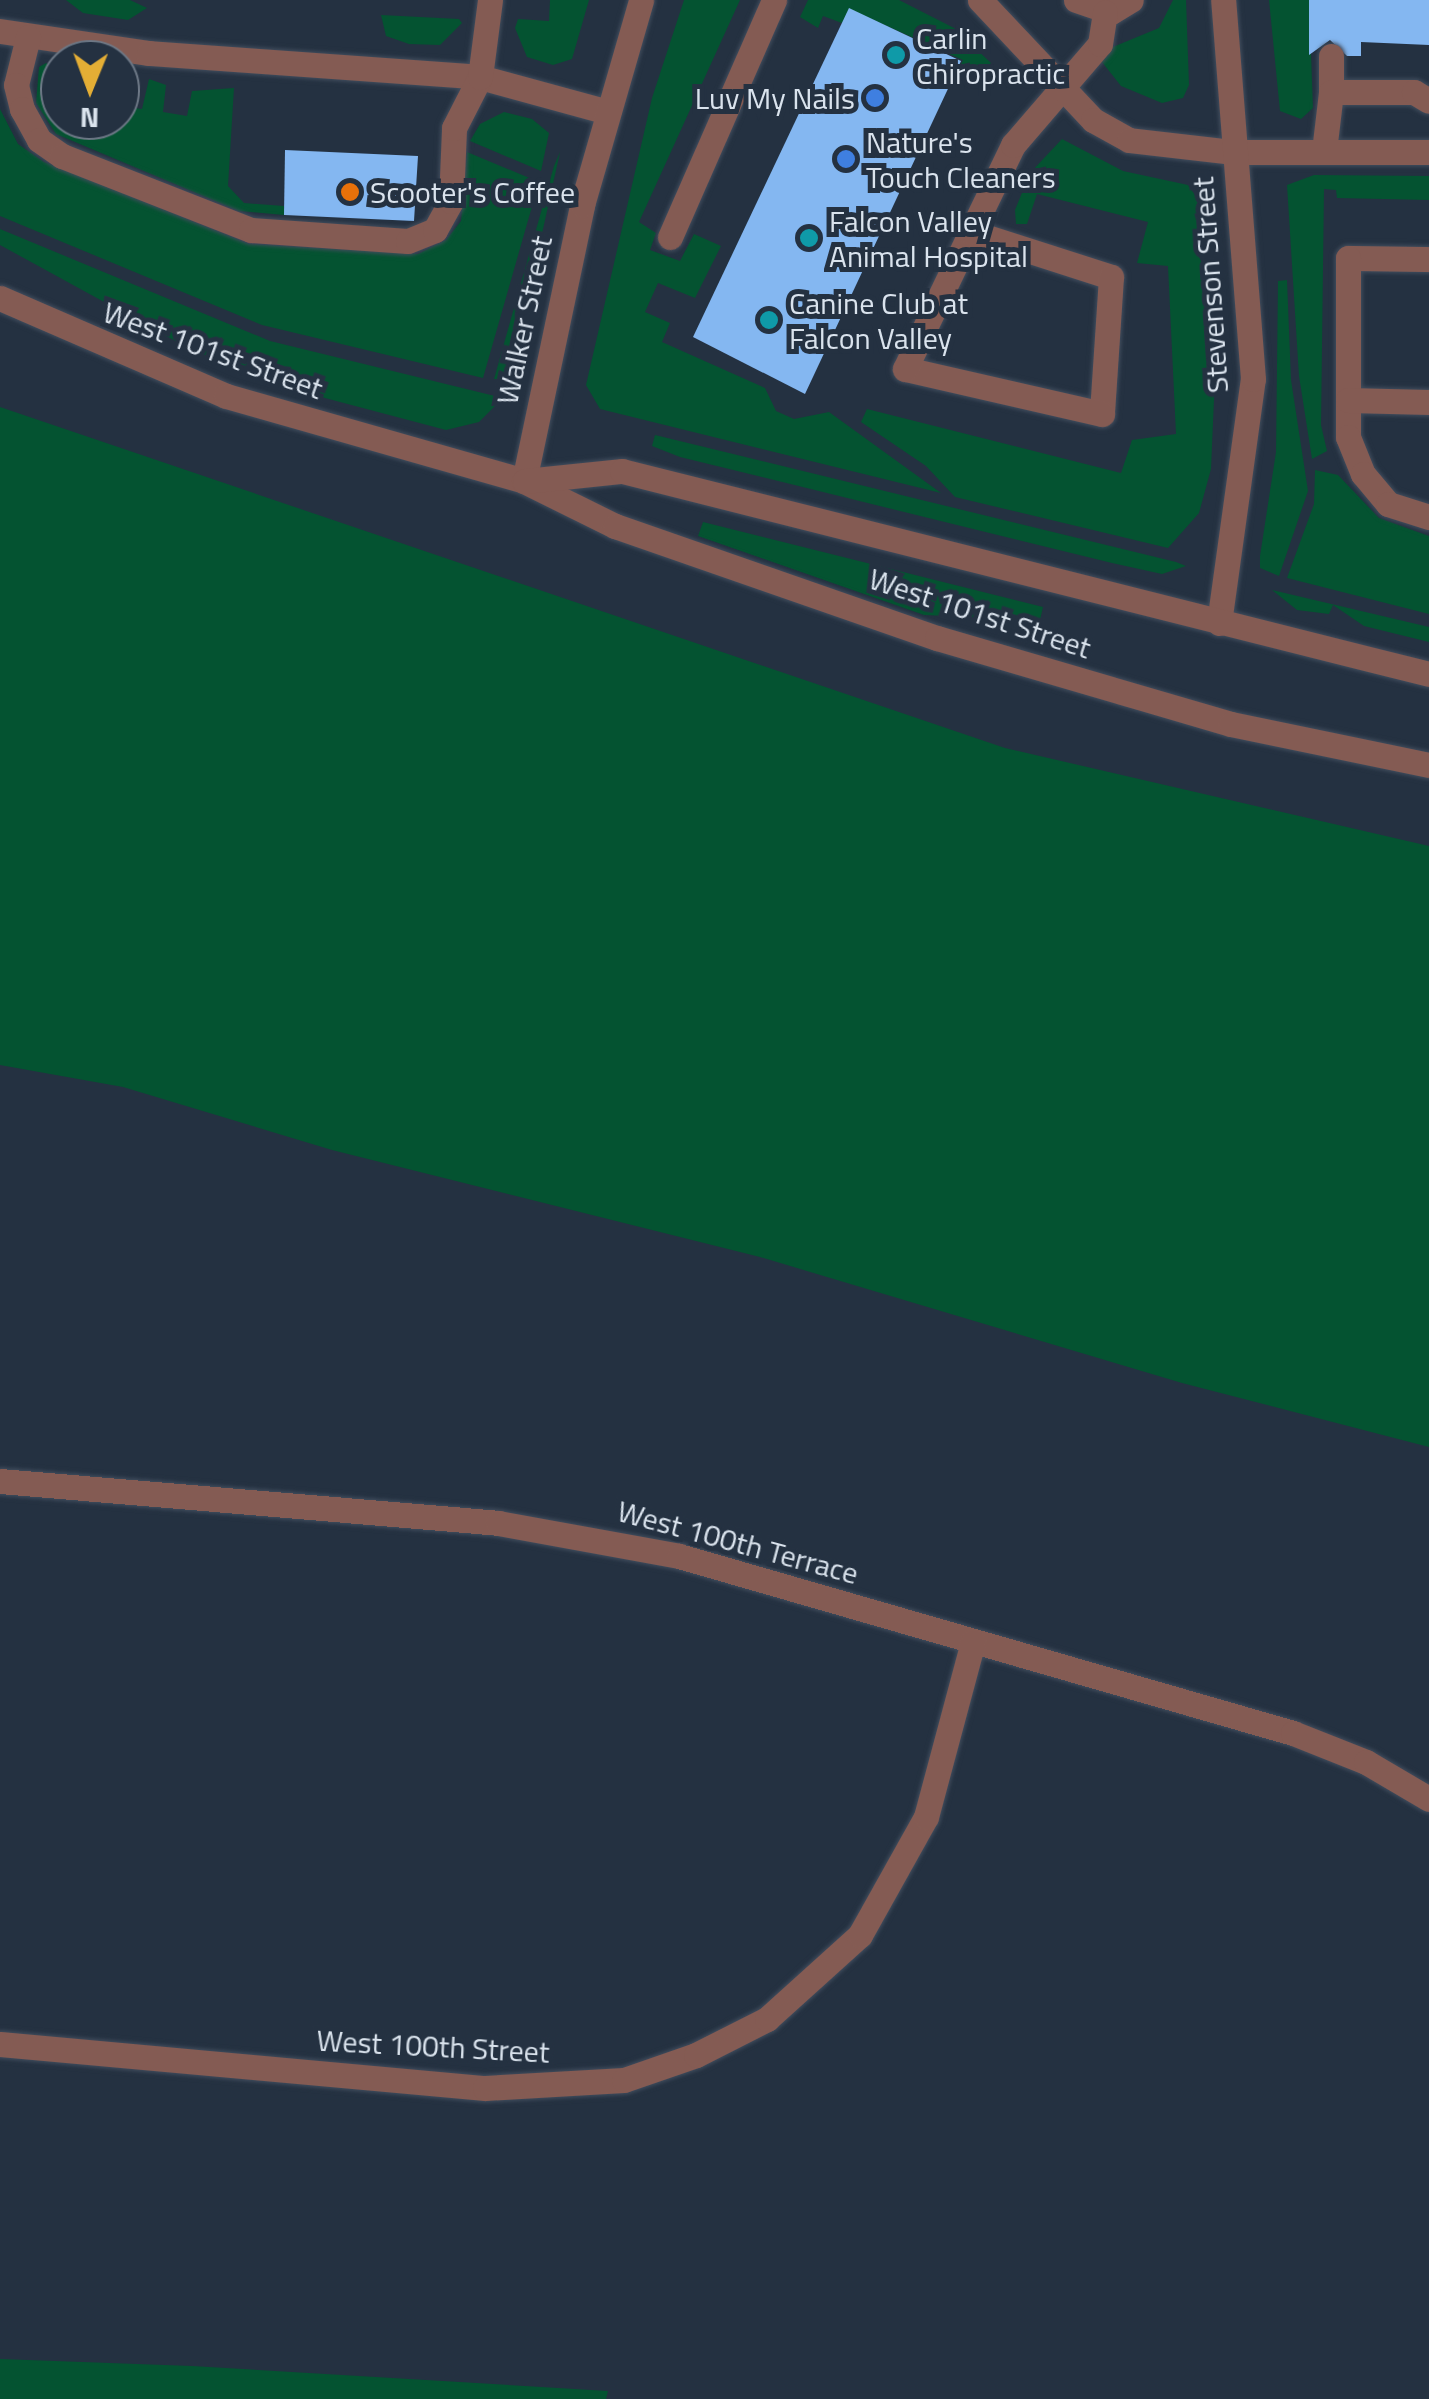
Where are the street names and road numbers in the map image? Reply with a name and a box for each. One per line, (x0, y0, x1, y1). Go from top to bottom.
street label: Stevenson Street (1184, 176, 1236, 394)
street label: Walker Street (489, 232, 559, 408)
street label: West 101st Street (98, 294, 328, 406)
street label: West 101st Street (865, 560, 1095, 666)
street label: West 100th Terrace (614, 1493, 862, 1591)
street label: West 100th Street (316, 2022, 550, 2070)

